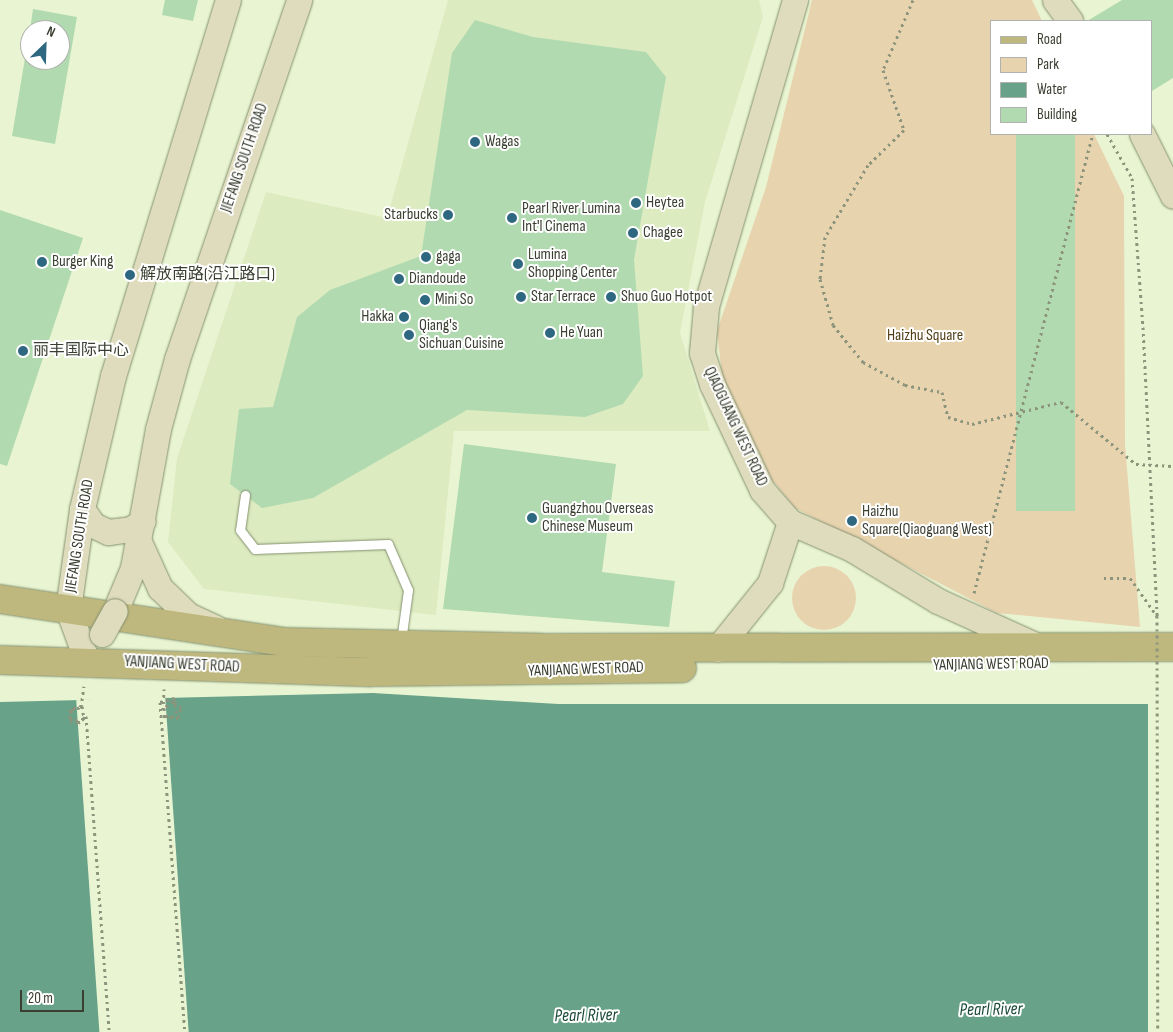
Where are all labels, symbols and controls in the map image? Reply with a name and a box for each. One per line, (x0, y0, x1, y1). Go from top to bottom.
north arrow (20, 20, 70, 70)
legend (990, 20, 1153, 135)
text: N (44, 22, 58, 41)
text: Road (1037, 30, 1062, 49)
text: Park (1037, 55, 1059, 74)
text: Water (1037, 80, 1067, 99)
street label: JIEFANG SOUTH ROAD (217, 101, 273, 215)
text: Building (1037, 105, 1077, 124)
place label: Wagas (485, 132, 519, 152)
marker: Wagas (469, 136, 481, 148)
place label: Heytea (646, 193, 684, 213)
marker: Heytea (630, 197, 642, 209)
place label: Pearl River Lumina Int'l Cinema (522, 199, 620, 237)
place label: Starbucks (384, 205, 438, 225)
marker: Starbucks (442, 209, 454, 221)
marker: Pearl River Lumina Int'l Cinema (506, 212, 518, 224)
place label: Chagee (643, 223, 683, 243)
marker: Chagee (627, 227, 639, 239)
place label: Lumina Shopping Center (528, 245, 617, 283)
place label: gaga (436, 247, 461, 267)
marker: gaga (420, 251, 432, 263)
place label: Burger King (52, 252, 113, 272)
marker: Burger King (36, 256, 48, 268)
marker: Lumina Shopping Center (512, 258, 524, 270)
place label: 解放南路(沿江路口) (140, 265, 275, 285)
marker: 解放南路(沿江路口) (124, 269, 136, 281)
place label: Diandoude (409, 269, 466, 289)
marker: Diandoude (393, 273, 405, 285)
place label: Star Terrace (531, 287, 596, 307)
place label: Shuo Guo Hotpot (621, 287, 712, 307)
place label: Mini So (435, 290, 473, 310)
marker: Star Terrace (515, 291, 527, 303)
marker: Shuo Guo Hotpot (605, 291, 617, 303)
marker: Mini So (419, 294, 431, 306)
place label: Hakka (361, 307, 394, 327)
marker: Hakka (398, 311, 410, 323)
place label: Qiang's Sichuan Cuisine (419, 316, 504, 354)
place label: He Yuan (560, 323, 603, 343)
park label: Haizhu Square (887, 326, 963, 346)
marker: He Yuan (544, 327, 556, 339)
marker: Qiang's Sichuan Cuisine (403, 329, 415, 341)
place label: 丽丰国际中心 (33, 341, 129, 361)
marker: 丽丰国际中心 (17, 345, 29, 357)
street label: QIAOGUANG WEST ROAD (699, 364, 771, 490)
street label: JIEFANG SOUTH ROAD (62, 478, 98, 594)
place label: Guangzhou Overseas Chinese Museum (542, 499, 653, 537)
place label: Haizhu Square(Qiaoguang West) (862, 502, 992, 540)
marker: Guangzhou Overseas Chinese Museum (526, 512, 538, 524)
marker: Haizhu Square(Qiaoguang West) (846, 515, 858, 527)
street label: YANJIANG WEST ROAD (124, 652, 240, 678)
street label: YANJIANG WEST ROAD (933, 654, 1049, 676)
street label: YANJIANG WEST ROAD (528, 658, 644, 682)
scale bar (22, 980, 86, 1012)
text: 20 m (28, 989, 53, 1008)
water label: Pearl River (959, 999, 1023, 1021)
water label: Pearl River (554, 1005, 618, 1027)

